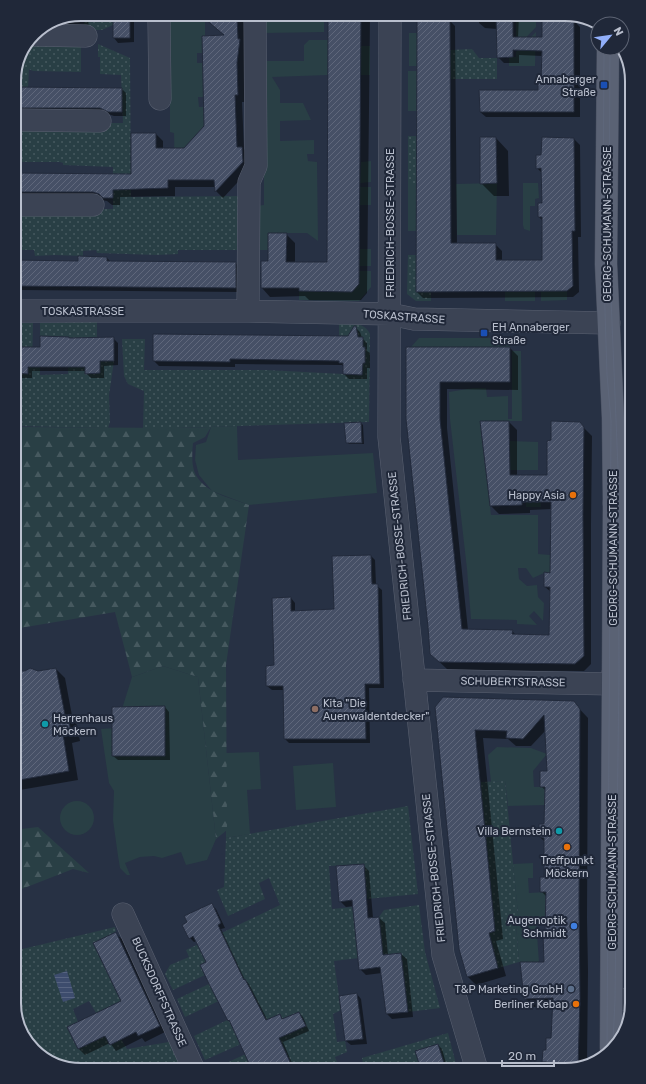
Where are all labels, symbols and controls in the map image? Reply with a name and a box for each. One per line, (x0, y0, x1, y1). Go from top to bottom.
north arrow (590, 16, 630, 56)
text: N (611, 25, 626, 38)
place label: Annaberger Straße (536, 73, 597, 99)
marker: Annaberger Straße (599, 80, 609, 90)
street label: GEORG-SCHUMANN-STRASSE (601, 146, 614, 302)
street label: FRIEDRICH-BOSSE-STRASSE (384, 148, 397, 298)
street label: TOSKASTRASSE (42, 305, 124, 318)
street label: TOSKASTRASSE (362, 308, 446, 326)
place label: EH Annaberger Straße (492, 321, 570, 347)
marker: EH Annaberger Straße (479, 328, 489, 338)
street label: GEORG-SCHUMANN-STRASSE (607, 470, 620, 626)
street label: FRIEDRICH-BOSSE-STRASSE (386, 471, 414, 621)
place label: Happy Asia (508, 489, 565, 502)
marker: Happy Asia (568, 490, 578, 500)
street label: SCHUBERTSTRASSE (460, 675, 566, 689)
place label: Kita "Die Auenwaldentdecker" (323, 697, 429, 723)
marker: Kita "Die Auenwaldentdecker" (310, 704, 320, 714)
place label: Herrenhaus Möckern (53, 712, 113, 738)
marker: Herrenhaus Möckern (40, 719, 50, 729)
street label: FRIEDRICH-BOSSE-STRASSE (420, 793, 448, 943)
street label: GEORG-SCHUMANN-STRASSE (606, 794, 619, 950)
place label: Villa Bernstein (477, 825, 551, 838)
marker: Villa Bernstein (554, 826, 564, 836)
marker: Treffpunkt Möckern (562, 842, 572, 852)
place label: Treffpunkt Möckern (540, 854, 594, 880)
place label: Augenoptik Schmidt (507, 914, 567, 940)
marker: Augenoptik Schmidt (569, 921, 579, 931)
street label: BUCKSDORFFSTRASSE (129, 935, 189, 1049)
place label: T&P Marketing GmbH (455, 983, 563, 996)
marker: T&P Marketing GmbH (566, 984, 576, 994)
place label: Berliner Kebap (494, 998, 568, 1011)
marker: Berliner Kebap (571, 999, 581, 1009)
scale bar (502, 1042, 554, 1068)
text: 20 m (508, 1049, 536, 1063)

